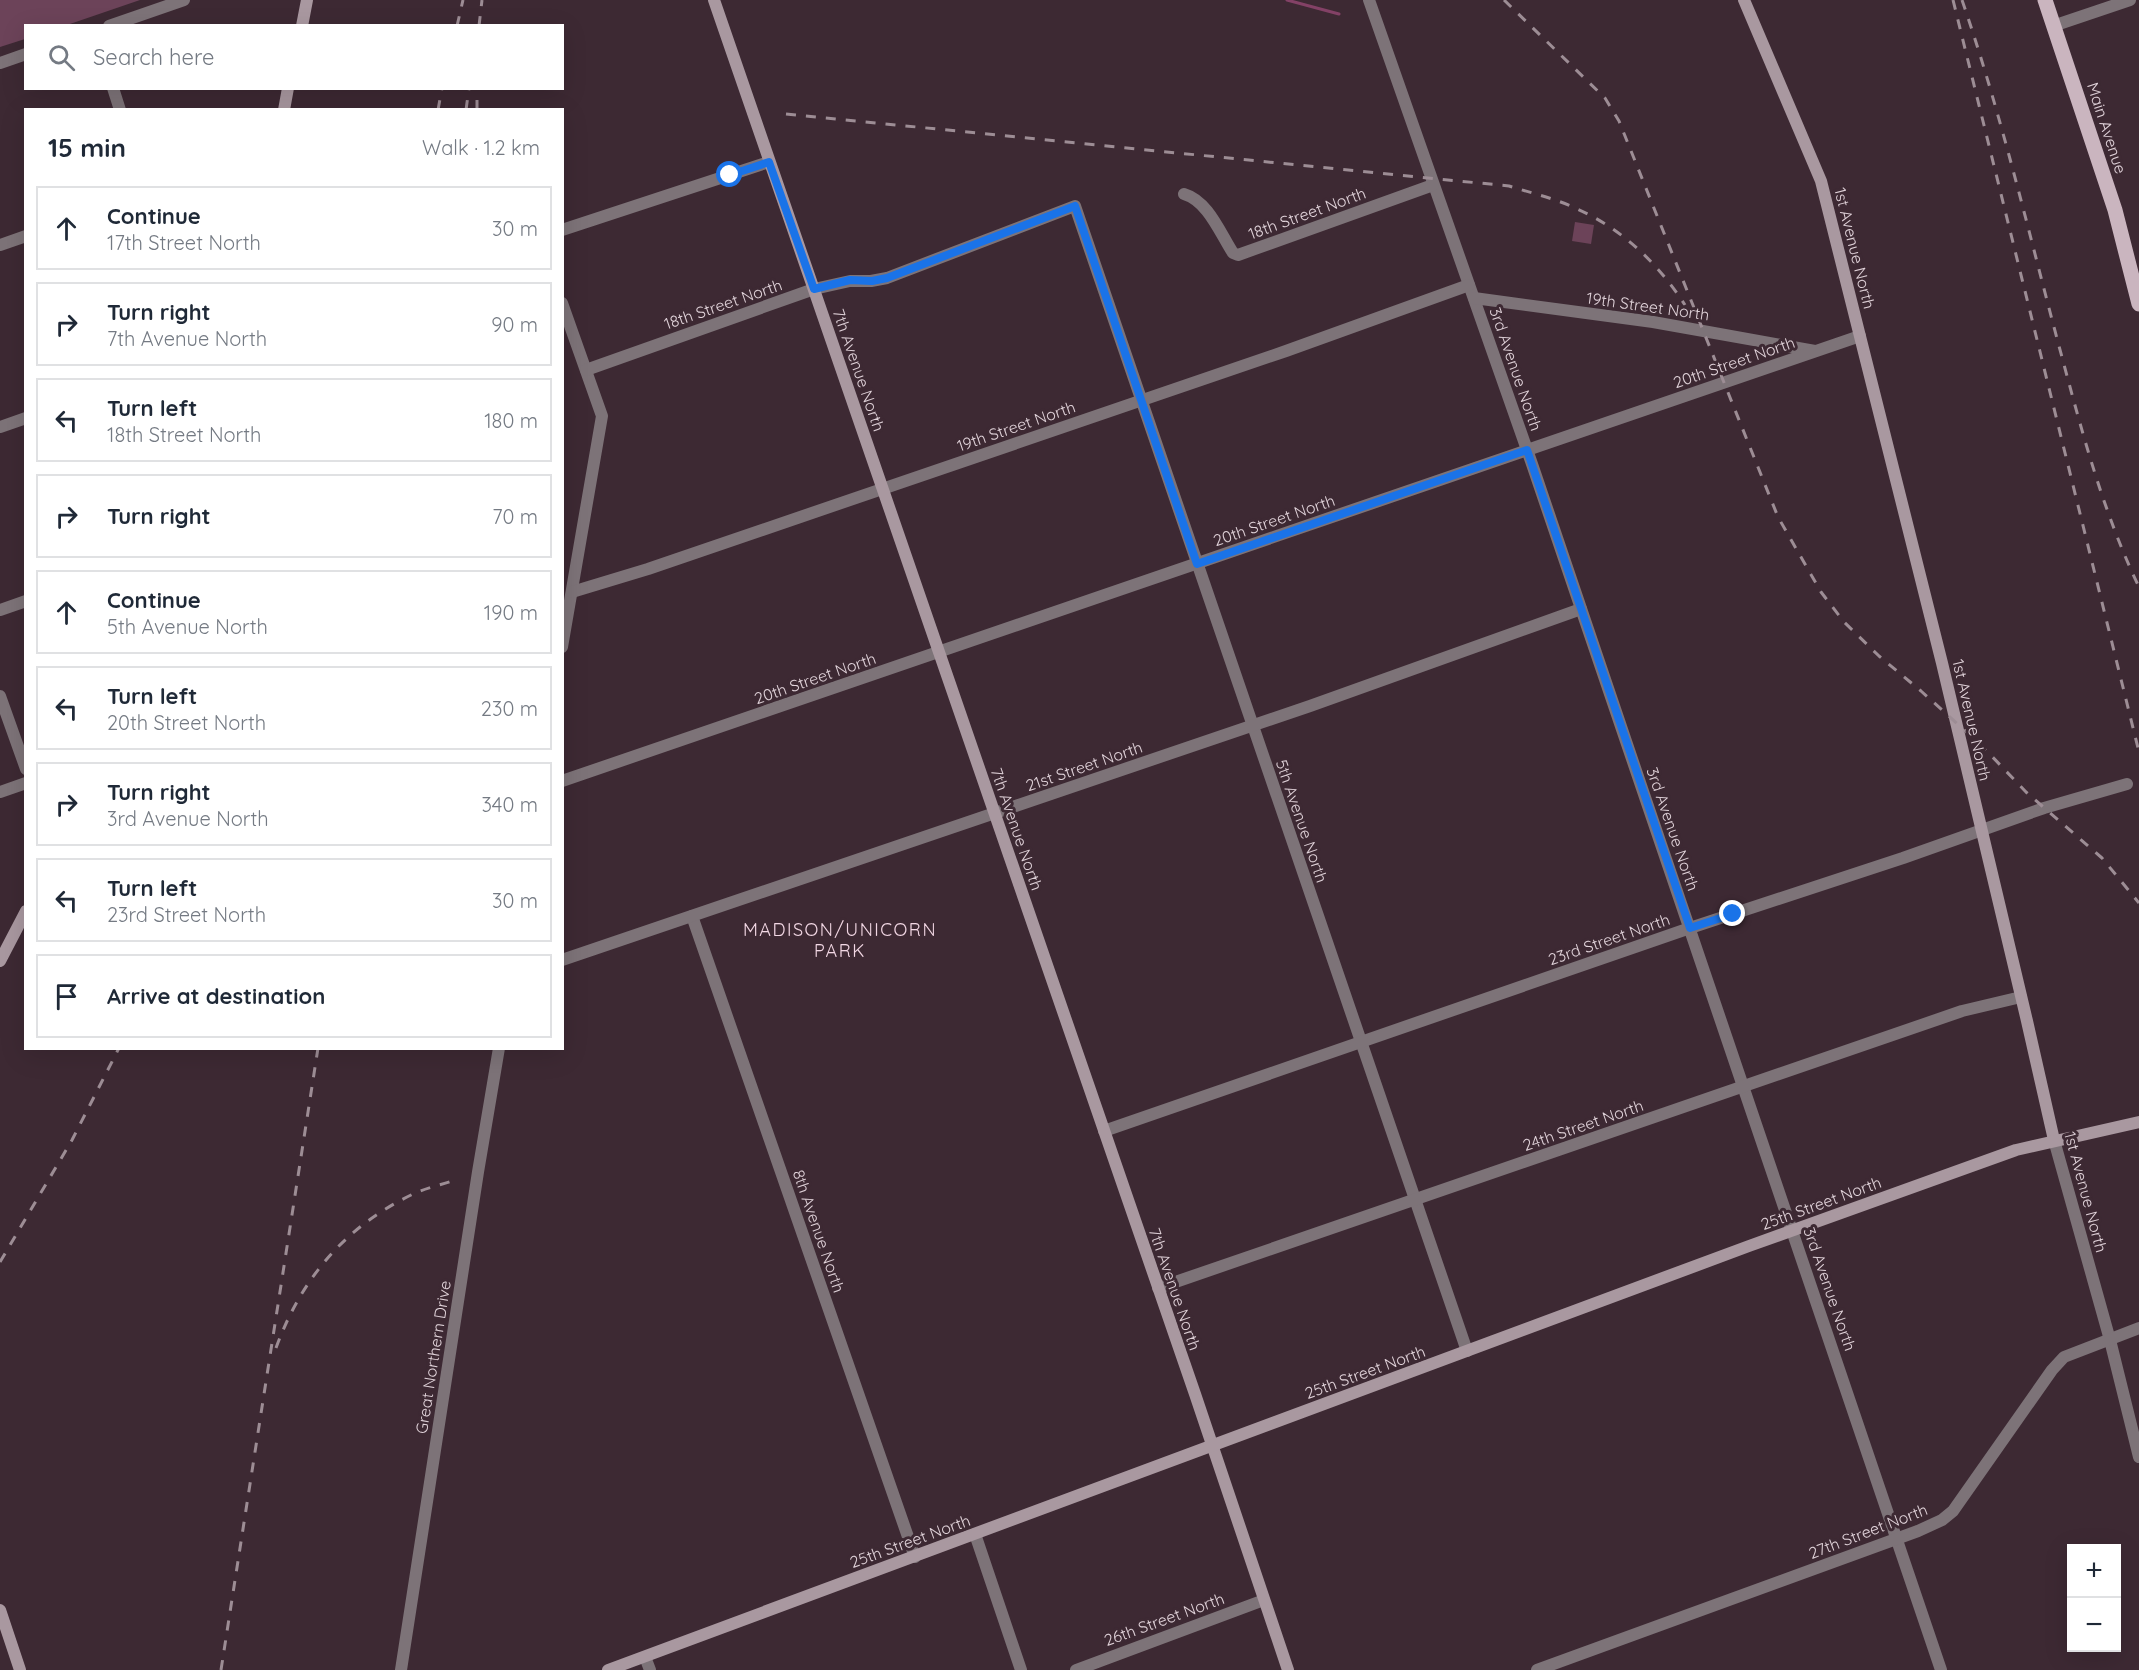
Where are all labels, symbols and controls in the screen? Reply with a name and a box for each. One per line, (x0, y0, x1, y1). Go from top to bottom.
search box (24, 24, 564, 90)
icon: search (45, 41, 78, 74)
text: Search here (93, 43, 214, 71)
street label: Main Avenue (2083, 80, 2131, 176)
text: 15 min (48, 131, 126, 164)
text: Walk · 1.2 km (422, 135, 540, 160)
route start (716, 161, 742, 187)
street label: 18th Street North (1246, 182, 1368, 244)
street label: 1st Avenue North (1830, 185, 1880, 311)
text: Continue (107, 202, 201, 230)
icon: ahead (50, 212, 83, 245)
text: 30 m (492, 216, 538, 241)
text: 17th Street North (107, 230, 261, 255)
street label: 18th Street North (661, 274, 785, 334)
street label: 19th Street North (1585, 287, 1711, 325)
text: Turn right (107, 298, 211, 326)
street label: 3rd Avenue North (1485, 305, 1547, 433)
street label: 7th Avenue North (829, 306, 889, 434)
icon: right (50, 308, 83, 341)
text: 90 m (491, 312, 538, 337)
text: 7th Avenue North (107, 326, 267, 351)
street label: 20th Street North (1671, 332, 1797, 392)
text: Turn left (107, 394, 197, 422)
street label: 19th Street North (954, 396, 1078, 456)
icon: left (50, 404, 83, 437)
text: 180 m (484, 408, 538, 433)
text: 18th Street North (107, 422, 261, 447)
street label: 20th Street North (1211, 490, 1337, 550)
icon: right (50, 500, 83, 533)
text: Turn right (107, 502, 211, 530)
text: 70 m (492, 504, 538, 529)
text: Continue (107, 586, 201, 614)
icon: ahead (50, 596, 83, 629)
text: 190 m (484, 600, 538, 625)
text: 5th Avenue North (107, 614, 268, 639)
street label: 20th Street North (752, 648, 878, 708)
street label: 1st Avenue North (1948, 657, 1996, 783)
text: Turn left (107, 682, 197, 710)
icon: left (50, 692, 83, 725)
text: 230 m (481, 696, 538, 721)
text: 20th Street North (107, 710, 266, 735)
street label: 21st Street North (1023, 737, 1145, 795)
street label: 5th Avenue North (1272, 757, 1332, 885)
street label: 7th Avenue North (987, 765, 1047, 893)
street label: 3rd Avenue North (1642, 765, 1704, 893)
text: Turn right (107, 778, 211, 806)
icon: right (50, 788, 83, 821)
text: 340 m (481, 792, 538, 817)
text: 3rd Avenue North (107, 806, 269, 831)
text: Turn left (107, 874, 197, 902)
icon: left (50, 884, 83, 917)
text: 30 m (492, 888, 538, 913)
route end (1719, 900, 1745, 926)
text: 23rd Street North (107, 902, 266, 927)
street label: 23rd Street North (1546, 909, 1672, 969)
district label: MADISON/UNICORN PARK (743, 918, 937, 962)
icon: arrive (50, 980, 83, 1013)
text: Arrive at destination (107, 982, 325, 1010)
street label: 24th Street North (1520, 1095, 1646, 1155)
street label: 1st Avenue North (2060, 1129, 2112, 1255)
street label: 8th Avenue North (789, 1167, 849, 1295)
street label: 25th Street North (1758, 1172, 1884, 1234)
street label: 7th Avenue North (1145, 1225, 1205, 1353)
street label: 3rd Avenue North (1799, 1225, 1861, 1353)
street label: Great Northern Drive (411, 1279, 455, 1435)
street label: 25th Street North (1302, 1341, 1428, 1403)
street label: 27th Street North (1806, 1499, 1930, 1563)
street label: 25th Street North (847, 1510, 973, 1572)
map controls (2067, 1544, 2121, 1652)
button: + (2067, 1544, 2121, 1598)
street label: 26th Street North (1101, 1588, 1227, 1650)
button: − (2067, 1598, 2121, 1652)

